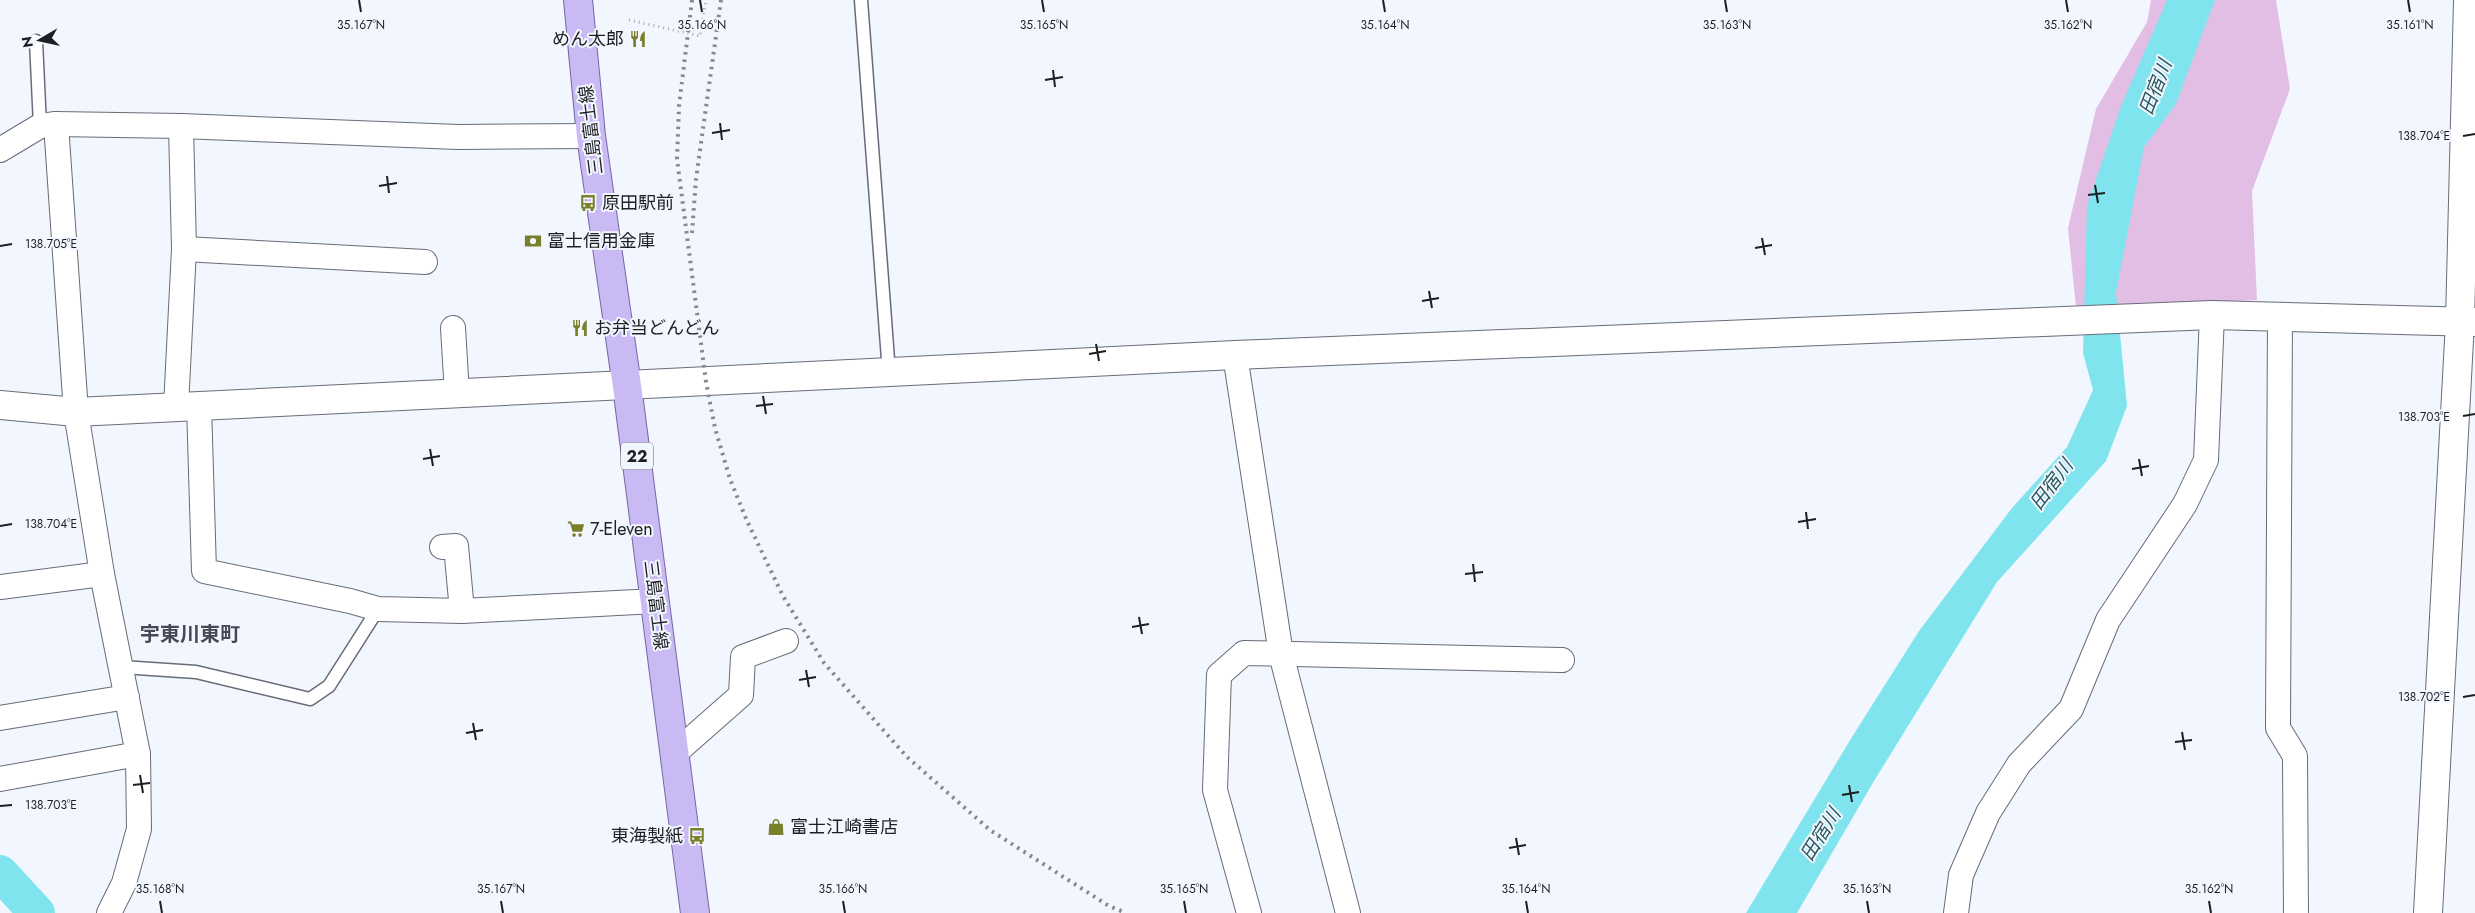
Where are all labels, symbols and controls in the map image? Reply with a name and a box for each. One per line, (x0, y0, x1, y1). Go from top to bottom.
north arrow (15, 15, 65, 65)
text: 35.167°N (337, 16, 385, 34)
text: 35.166°N (678, 16, 726, 34)
text: 35.165°N (1020, 16, 1068, 34)
text: 35.164°N (1361, 16, 1409, 34)
text: 35.163°N (1703, 16, 1751, 34)
text: 35.162°N (2044, 16, 2092, 34)
text: 35.161°N (2386, 16, 2434, 34)
place label: めん太郎 (552, 26, 624, 52)
restaurant icon: めん太郎 (628, 29, 648, 49)
text: N (16, 35, 38, 49)
water label: 田宿川 (2133, 54, 2179, 119)
street label: 三島富士線 (573, 84, 609, 176)
text: 138.704°E (2398, 127, 2450, 145)
place label: 原田駅前 (602, 190, 674, 216)
bus stop icon: 原田駅前 (578, 193, 598, 213)
place label: 富士信用金庫 (547, 228, 655, 254)
bank icon: 富士信用金庫 (523, 231, 543, 251)
text: 138.705°E (25, 235, 77, 253)
place label: お弁当どんどん (594, 315, 719, 341)
restaurant icon: お弁当どんどん (570, 318, 590, 338)
text: 138.703°E (2398, 408, 2450, 426)
road number: 22 (621, 442, 653, 470)
water label: 田宿川 (2023, 452, 2081, 515)
text: 138.704°E (25, 515, 77, 533)
place label: 7-Eleven (590, 516, 653, 542)
supermarket icon: 7-Eleven (566, 519, 586, 539)
street label: 三島富士線 (638, 559, 674, 651)
district label: 宇東川東町 (140, 620, 240, 649)
text: 138.702°E (2398, 688, 2450, 706)
text: 138.703°E (25, 796, 77, 814)
water label: 田宿川 (1794, 801, 1848, 866)
place label: 富士江崎書店 (790, 814, 898, 840)
shop icon: 富士江崎書店 (766, 817, 786, 837)
place label: 東海製紙 (611, 823, 683, 849)
bus stop icon: 東海製紙 (687, 826, 707, 846)
text: 35.168°N (136, 880, 184, 898)
text: 35.167°N (477, 880, 525, 898)
text: 35.166°N (819, 880, 867, 898)
text: 35.165°N (1160, 880, 1208, 898)
text: 35.164°N (1502, 880, 1550, 898)
text: 35.163°N (1843, 880, 1891, 898)
text: 35.162°N (2185, 880, 2233, 898)

